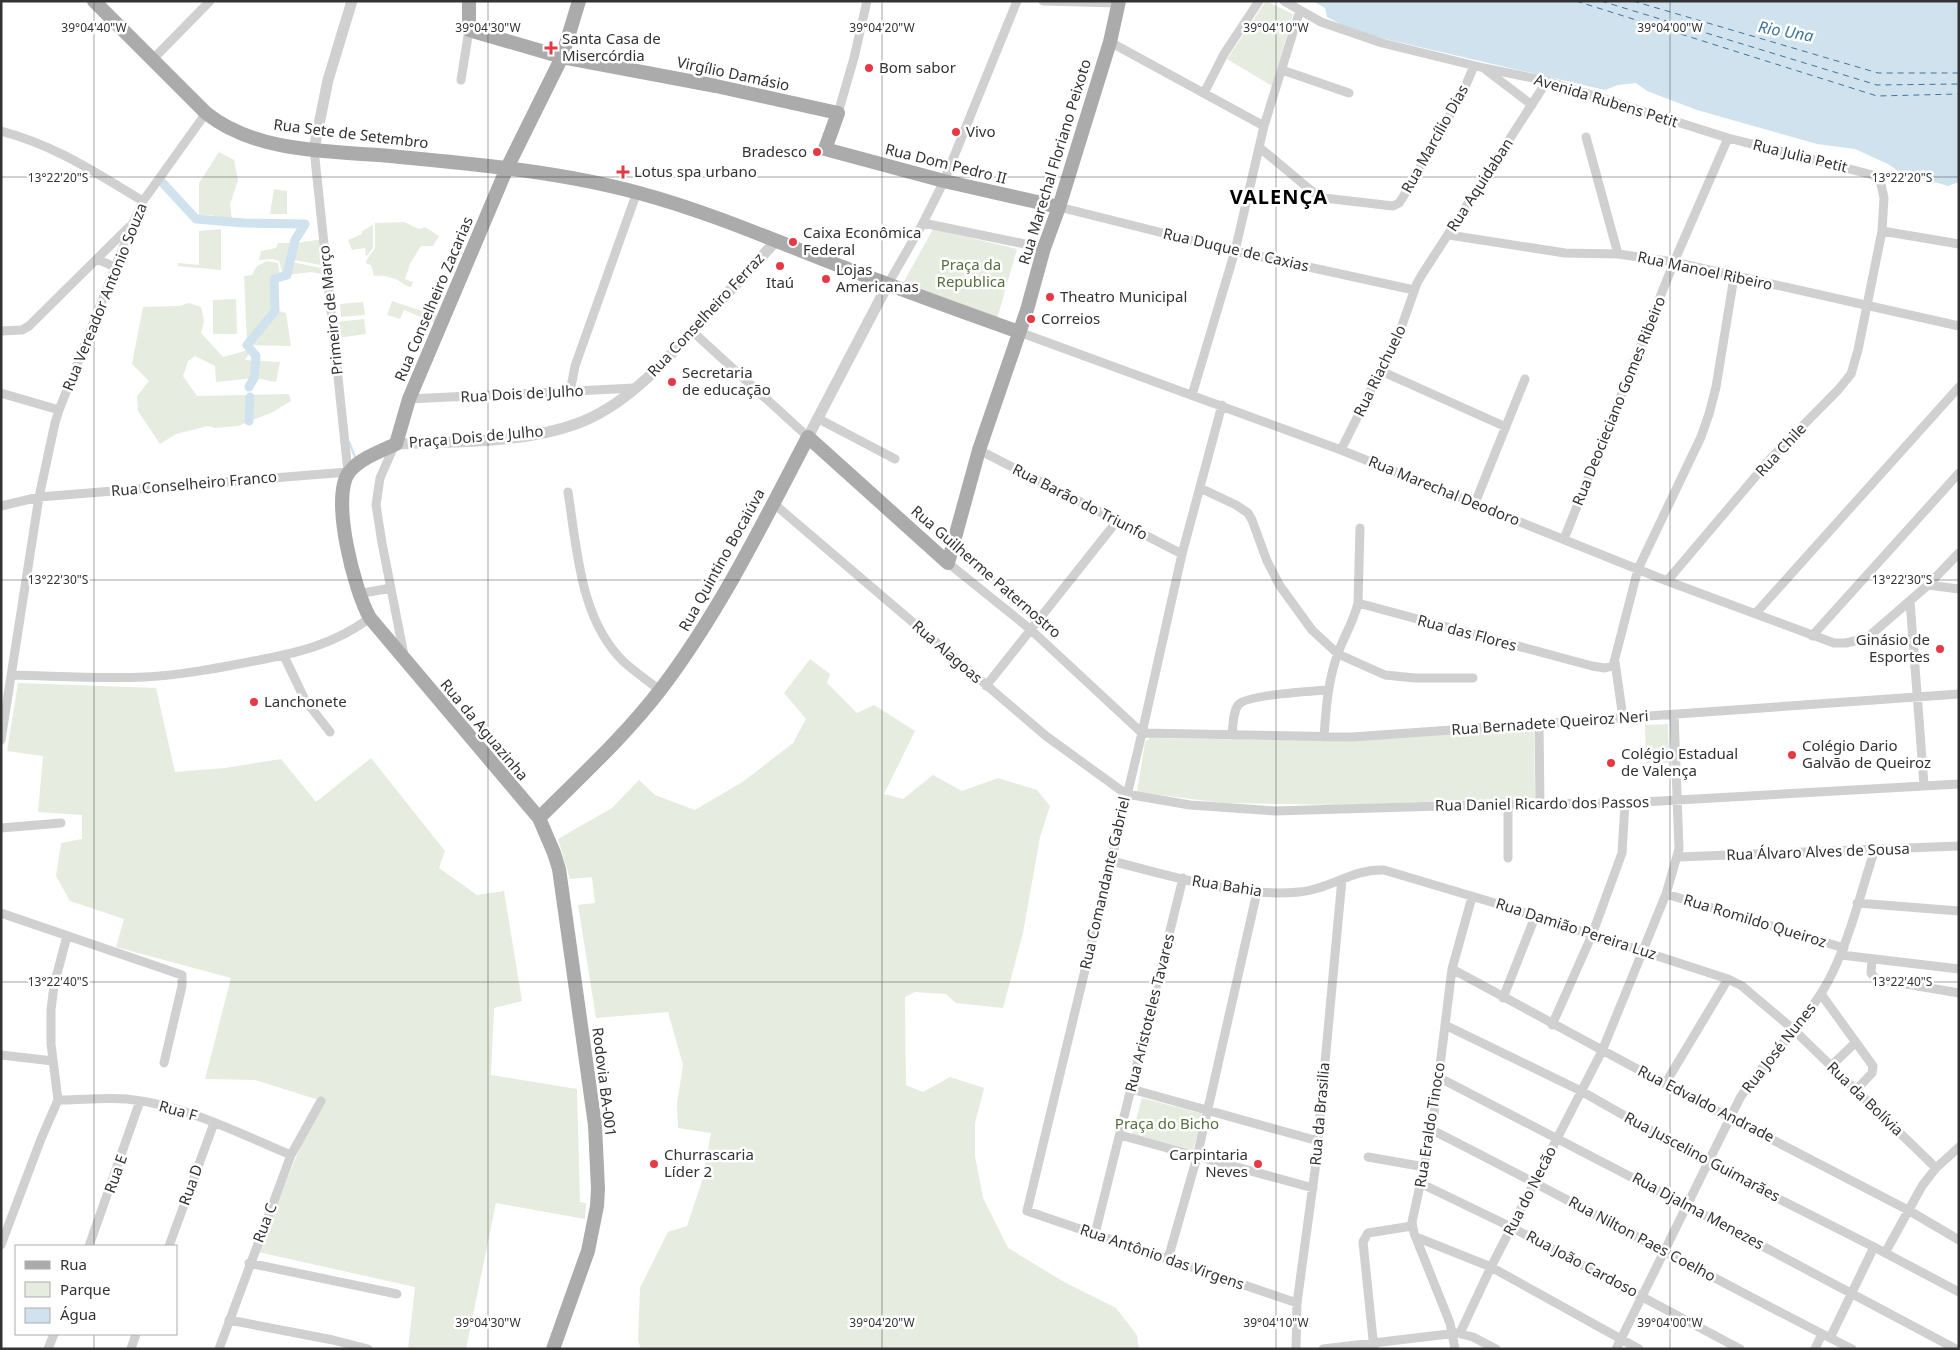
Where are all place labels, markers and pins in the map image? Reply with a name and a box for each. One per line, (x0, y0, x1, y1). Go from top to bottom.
place label: Santa Casa de Misercórdia (562, 28, 661, 65)
marker: Santa Casa de Misercórdia (544, 41, 558, 55)
place label: Bom sabor (879, 57, 956, 77)
marker: Bom sabor (863, 62, 875, 74)
place label: Vivo (966, 121, 996, 141)
marker: Vivo (950, 126, 962, 138)
place label: Bradesco (742, 141, 807, 161)
marker: Bradesco (811, 146, 823, 158)
place label: Lotus spa urbano (634, 161, 757, 181)
marker: Lotus spa urbano (616, 165, 630, 179)
place label: Caixa Econômica Federal (803, 222, 922, 259)
marker: Caixa Econômica Federal (787, 236, 799, 248)
place label: Lojas Americanas (836, 259, 919, 296)
marker: Itaú (774, 260, 786, 272)
place label: Itaú (766, 272, 794, 292)
marker: Lojas Americanas (820, 273, 832, 285)
place label: Theatro Municipal (1060, 286, 1187, 306)
marker: Theatro Municipal (1044, 291, 1056, 303)
place label: Correios (1041, 308, 1100, 328)
marker: Correios (1025, 313, 1037, 325)
place label: Secretaria de educação (682, 362, 771, 399)
marker: Secretaria de educação (666, 376, 678, 388)
place label: Ginásio de Esportes (1856, 629, 1930, 666)
marker: Ginásio de Esportes (1934, 643, 1946, 655)
place label: Lanchonete (264, 691, 347, 711)
marker: Lanchonete (248, 696, 260, 708)
place label: Colégio Dario Galvão de Queiroz (1802, 735, 1931, 772)
place label: Colégio Estadual de Valença (1621, 743, 1738, 780)
marker: Colégio Dario Galvão de Queiroz (1786, 749, 1798, 761)
marker: Colégio Estadual de Valença (1605, 757, 1617, 769)
place label: Churrascaria Líder 2 (664, 1144, 754, 1181)
place label: Carpintaria Neves (1169, 1144, 1248, 1181)
marker: Churrascaria Líder 2 (648, 1158, 660, 1170)
marker: Carpintaria Neves (1252, 1158, 1264, 1170)

